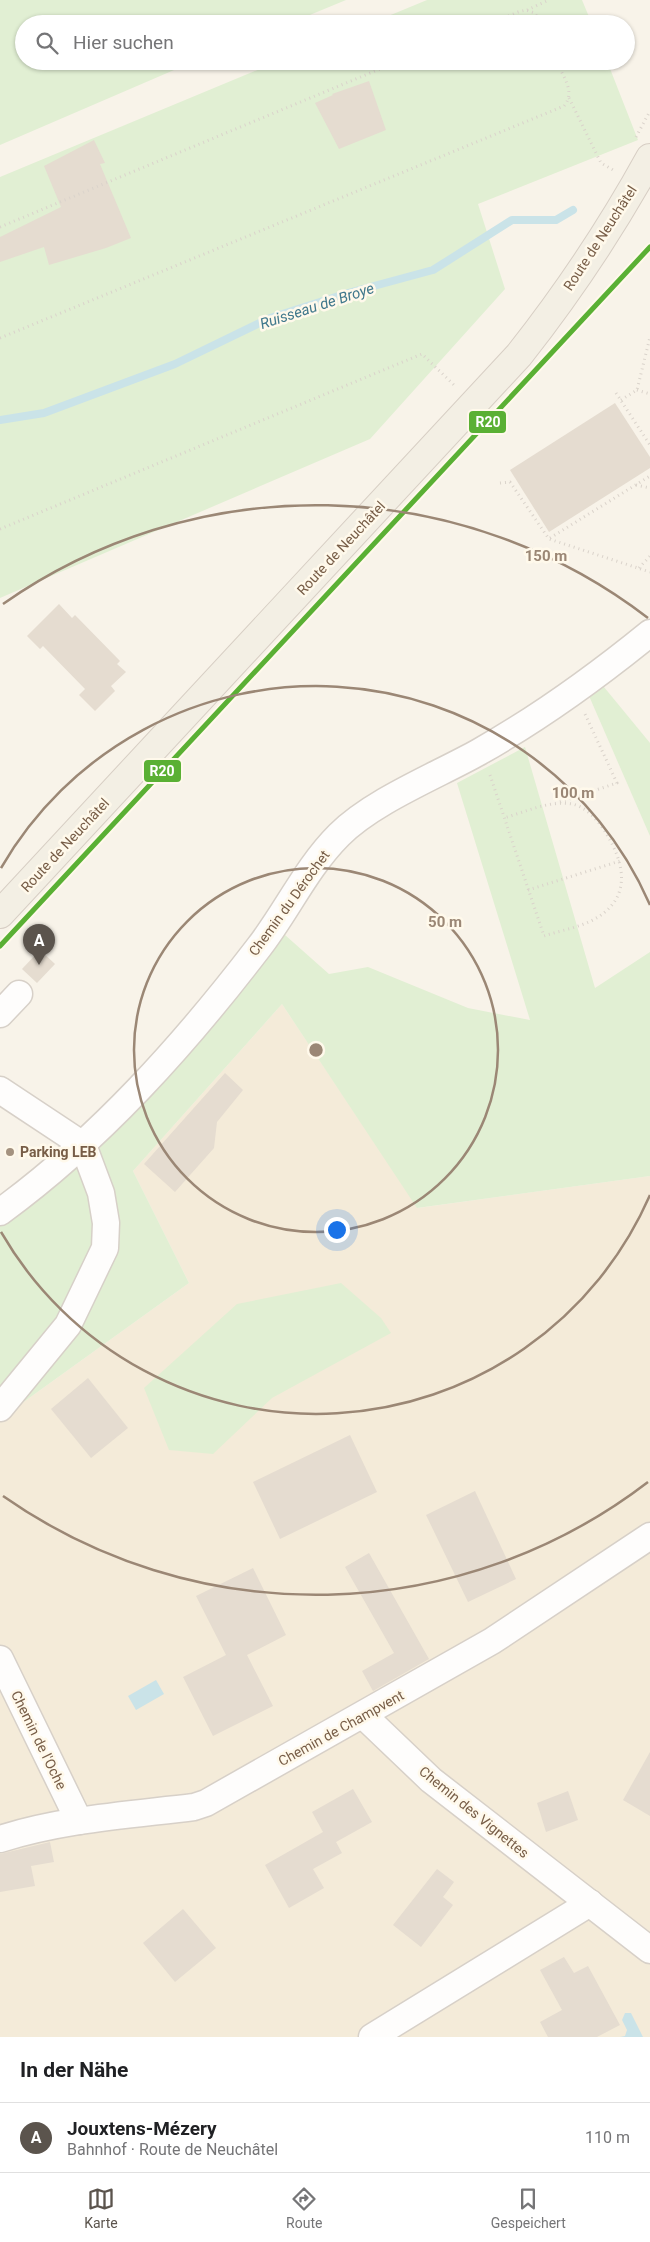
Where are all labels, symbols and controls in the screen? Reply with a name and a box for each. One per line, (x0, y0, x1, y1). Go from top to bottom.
search box (15, 15, 635, 70)
icon: search (33, 29, 61, 57)
text: Hier suchen (73, 31, 174, 54)
street label: Route de Neuchâtel (560, 183, 640, 293)
water label: Ruisseau de Broye (258, 279, 377, 333)
line badge: R20 (468, 410, 507, 434)
text: R20 (475, 414, 501, 430)
street label: Route de Neuchâtel (294, 498, 388, 598)
text: 150 m (525, 547, 567, 565)
line badge: R20 (143, 759, 182, 783)
text: R20 (149, 763, 175, 779)
text: 100 m (552, 784, 594, 802)
street label: Route de Neuchâtel (18, 795, 112, 895)
street label: Chemin du Dérochet (245, 847, 333, 959)
text: 50 m (428, 913, 462, 931)
pin: A (23, 924, 55, 965)
centre of rings (307, 1041, 325, 1059)
place label: Parking LEB (20, 1144, 97, 1160)
marker: Parking LEB (4, 1146, 16, 1158)
your location (324, 1217, 350, 1243)
street label: Chemin de Champvent (276, 1687, 407, 1769)
street label: Chemin de l'Oche (8, 1688, 70, 1792)
street label: Chemin des Vignettes (416, 1763, 532, 1861)
text: In der Nähe (20, 2058, 128, 2082)
text: Jouxtens-Mézery (67, 2117, 217, 2140)
text: A (31, 2128, 41, 2147)
text: 110 m (585, 2128, 630, 2147)
text: Bahnhof · Route de Neuchâtel (67, 2140, 278, 2159)
tab: Karte (84, 2185, 118, 2231)
tab: Route (286, 2185, 322, 2231)
tab: Gespeichert (491, 2185, 566, 2231)

